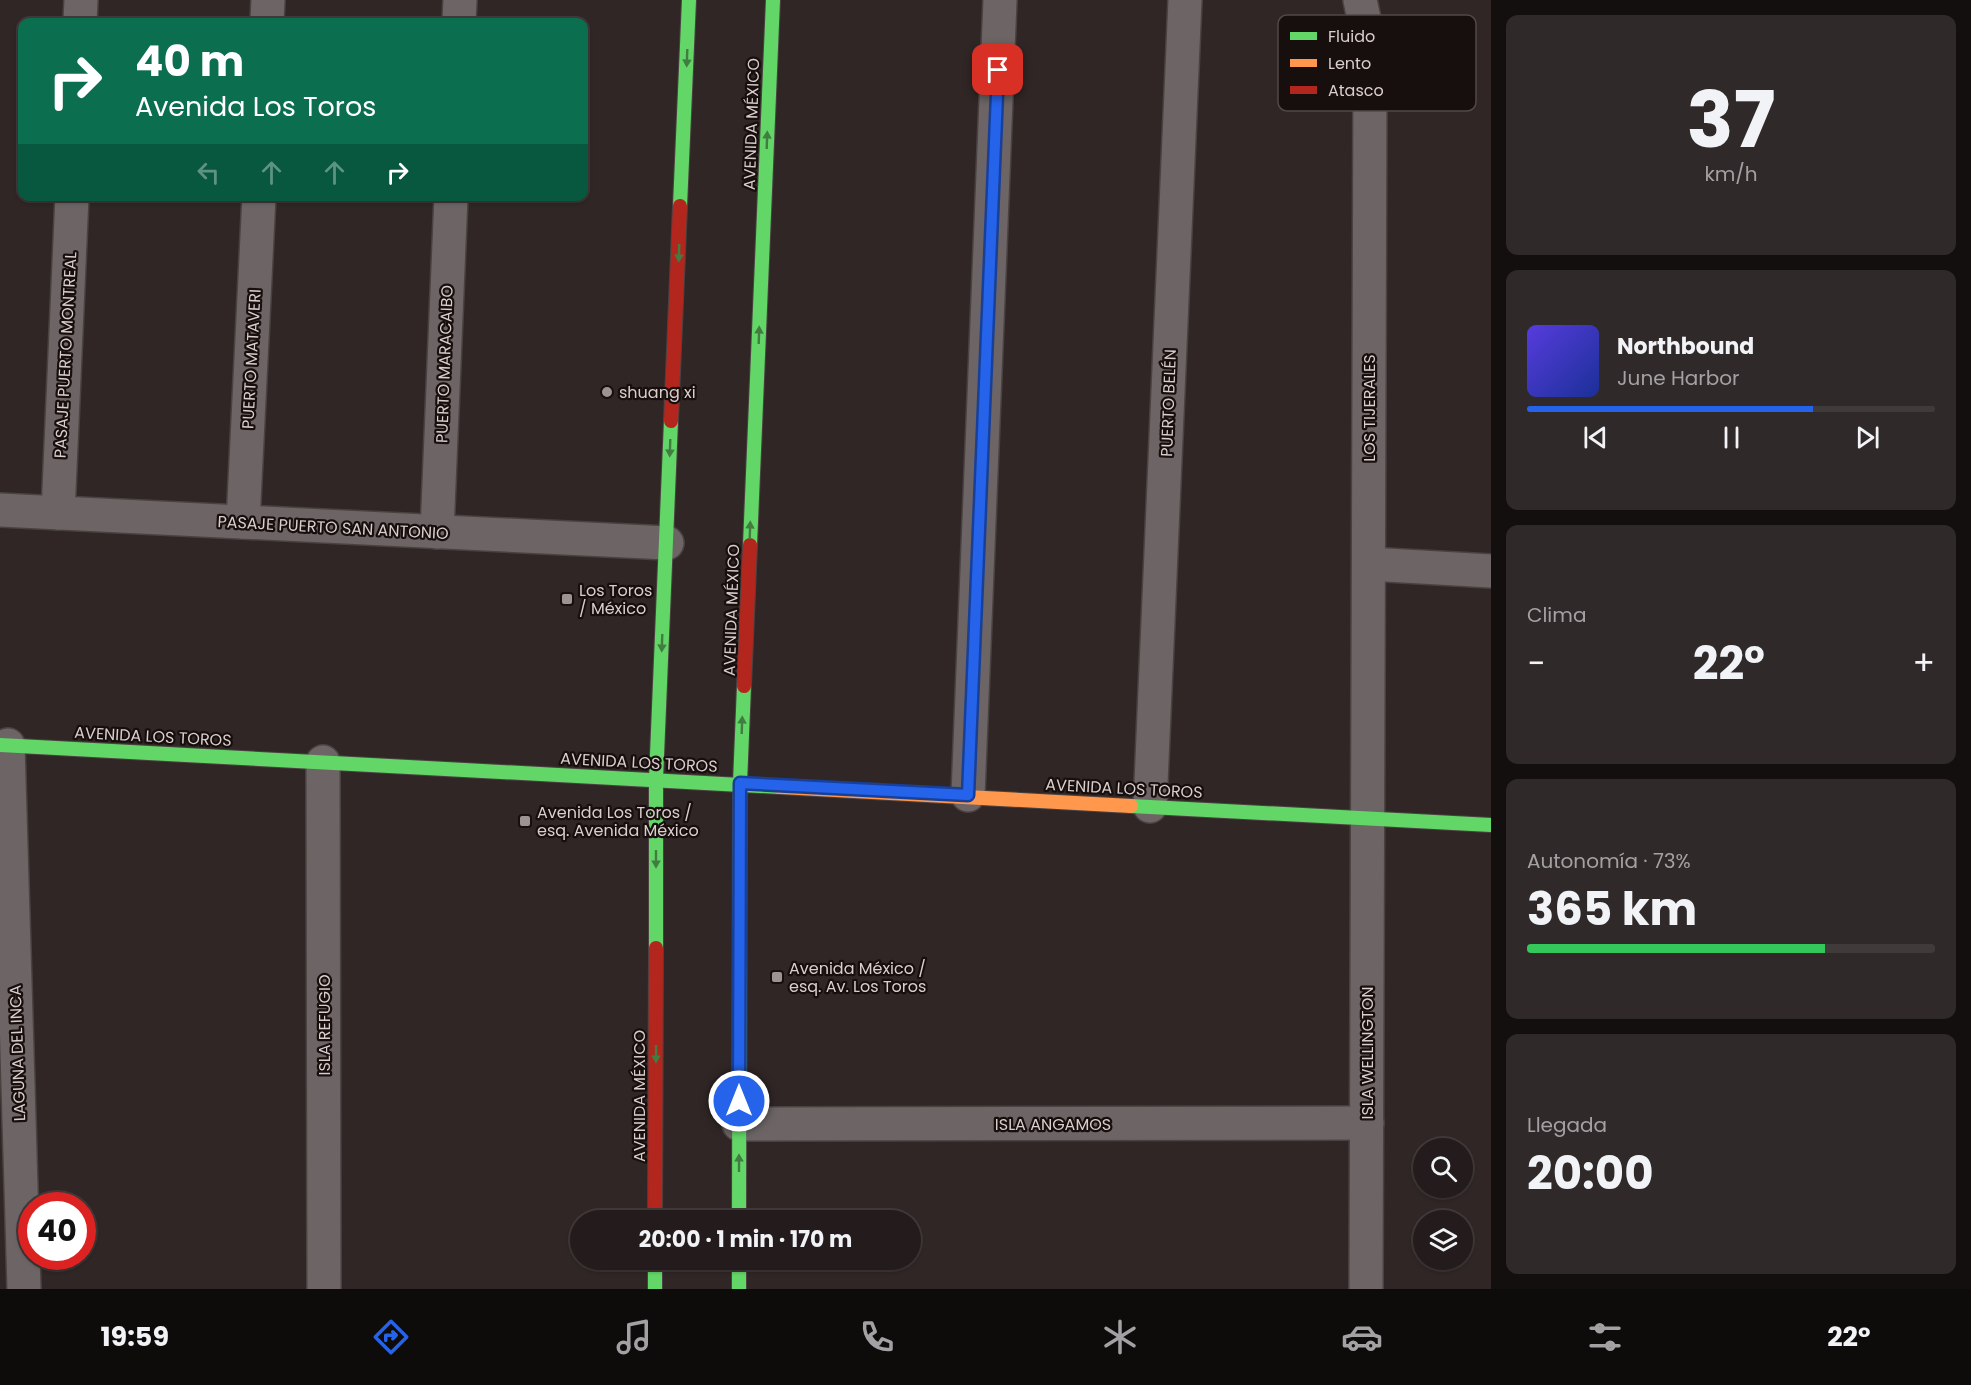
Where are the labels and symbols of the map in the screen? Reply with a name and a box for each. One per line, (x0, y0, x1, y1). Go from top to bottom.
legend (1278, 15, 1476, 111)
text: Fluido (1328, 25, 1375, 48)
pin (972, 44, 1023, 95)
one-way arrow (682, 49, 691, 68)
text: Lento (1328, 52, 1371, 75)
street label: AVENIDA MÉXICO (738, 58, 765, 190)
text: Atasco (1328, 79, 1384, 102)
one-way arrow (763, 131, 772, 150)
one-way arrow (674, 244, 683, 263)
street label: PASAJE PUERTO MONTREAL (49, 251, 82, 459)
street label: PUERTO MARACAIBO (430, 285, 459, 443)
street label: PUERTO MATAVERI (236, 288, 267, 430)
one-way arrow (754, 325, 763, 344)
street label: PUERTO BELÉN (1155, 349, 1182, 457)
street label: LOS TIJERALES (1358, 354, 1381, 462)
place label: shuang xi (619, 381, 696, 404)
marker: shuang xi (600, 385, 614, 399)
one-way arrow (666, 439, 675, 458)
street label: PASAJE PUERTO SAN ANTONIO (217, 510, 449, 545)
one-way arrow (746, 520, 755, 539)
street label: AVENIDA MÉXICO (718, 544, 745, 676)
place label: Los Toros / México (579, 579, 652, 620)
marker: Los Toros / México (560, 592, 574, 606)
one-way arrow (658, 633, 667, 652)
one-way arrow (738, 715, 747, 734)
street label: AVENIDA LOS TOROS (74, 721, 232, 752)
street label: AVENIDA LOS TOROS (560, 747, 718, 778)
street label: AVENIDA LOS TOROS (1045, 773, 1203, 804)
place label: Avenida Los Toros / esq. Avenida México (537, 801, 699, 842)
marker: Avenida Los Toros / esq. Avenida México (518, 814, 532, 828)
one-way arrow (651, 849, 661, 868)
place label: Avenida México / esq. Av. Los Toros (789, 957, 926, 998)
marker: Avenida México / esq. Av. Los Toros (770, 970, 784, 984)
street label: ISLA REFUGIO (313, 974, 336, 1076)
street label: LAGUNA DEL INCA (4, 984, 31, 1121)
street label: ISLA WELLINGTON (1356, 986, 1379, 1120)
street label: AVENIDA MÉXICO (628, 1030, 651, 1162)
one-way arrow (651, 1044, 661, 1063)
position arrow (707, 1069, 771, 1133)
street label: ISLA ANGAMOS (995, 1113, 1111, 1136)
one-way arrow (734, 1153, 744, 1172)
speed limit sign: 40 (18, 1192, 96, 1270)

